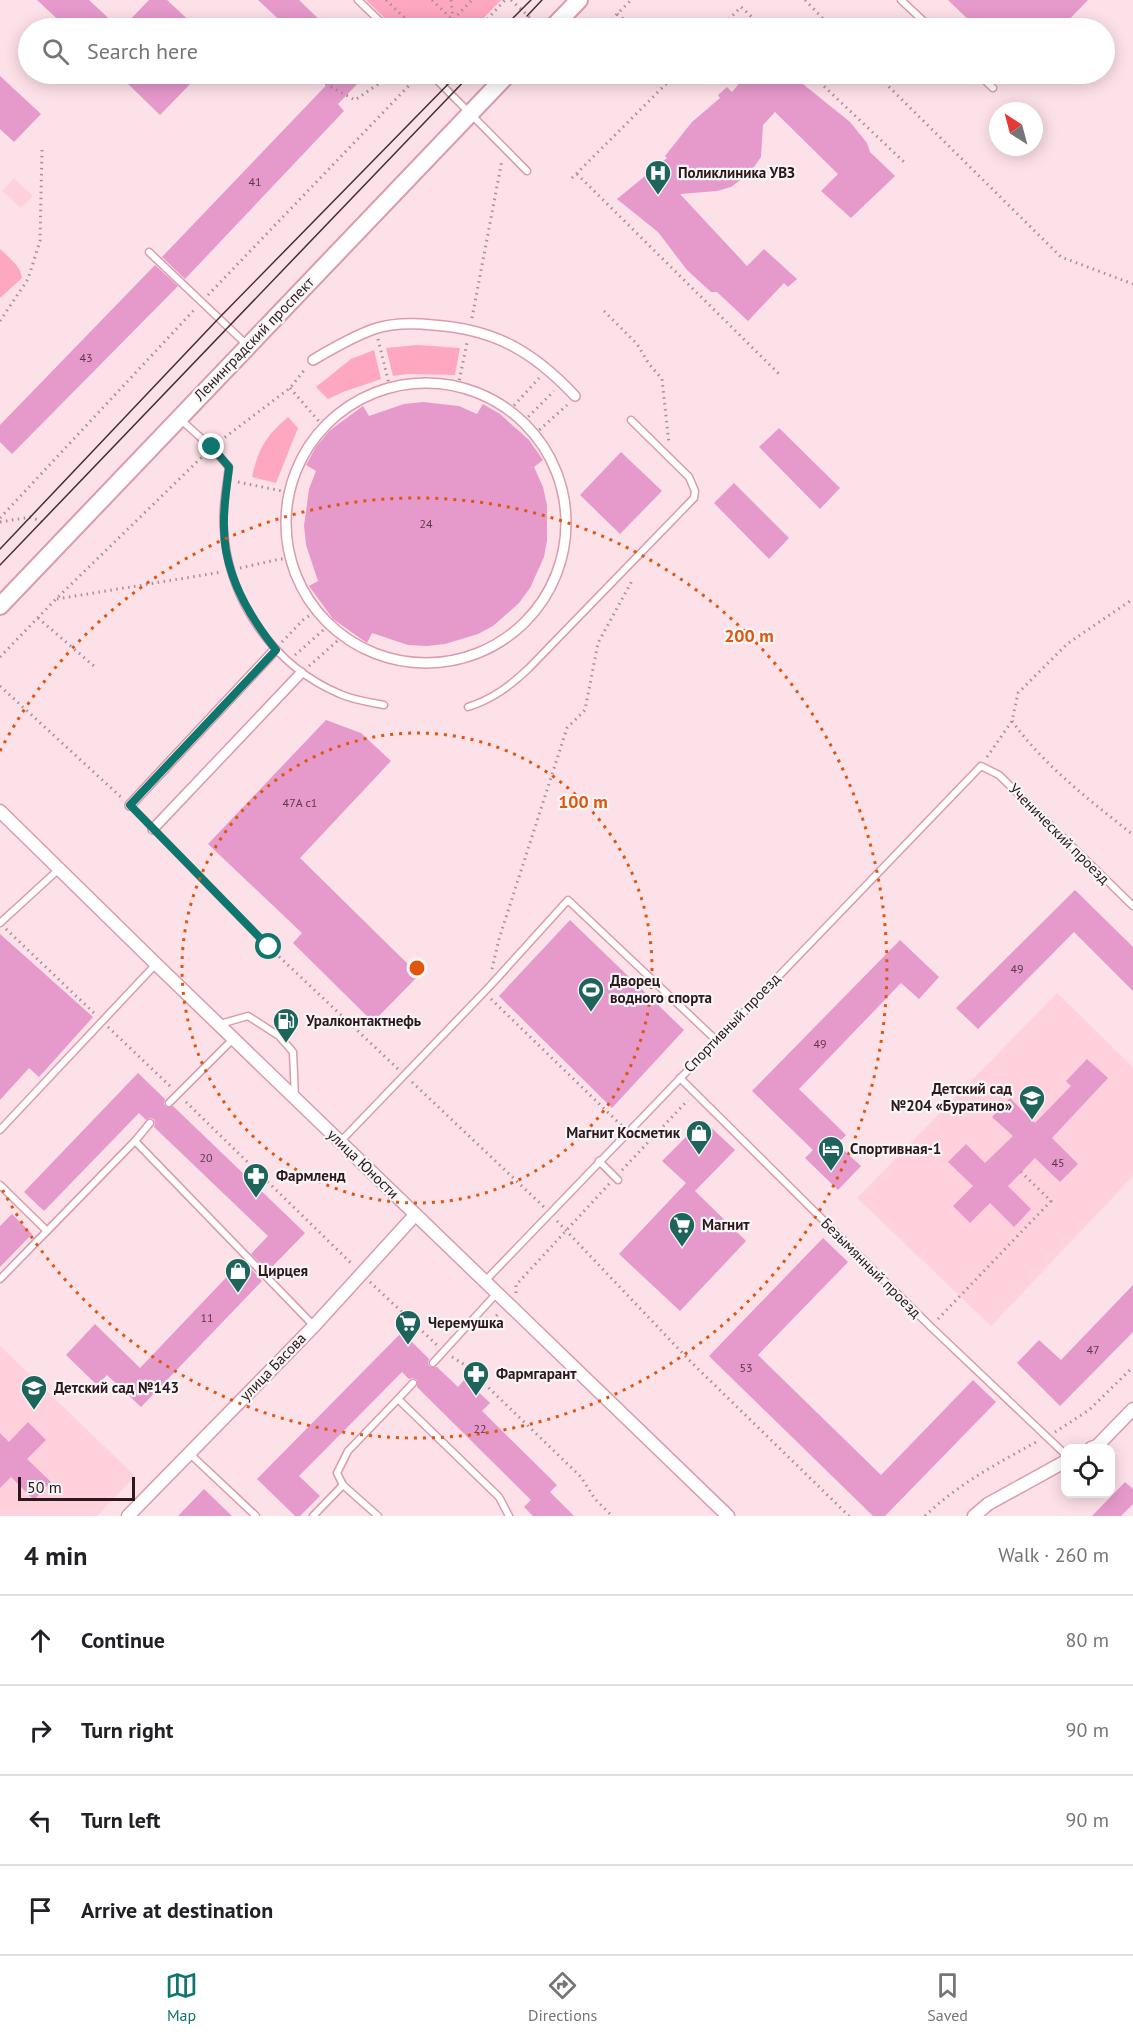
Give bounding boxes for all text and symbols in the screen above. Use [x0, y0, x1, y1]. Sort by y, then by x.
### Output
search box [18, 18, 1115, 84]
icon: search [39, 35, 72, 68]
text: Search here [87, 37, 198, 65]
north arrow [989, 102, 1043, 156]
hospital icon: Поликлиника УВЗ [643, 158, 673, 196]
place label: Поликлиника УВЗ [678, 163, 795, 182]
house number: 41 [248, 174, 262, 189]
street label: Ленинградский проспект [189, 273, 318, 405]
house number: 43 [79, 350, 93, 365]
route end [198, 433, 224, 459]
house number: 24 [419, 516, 433, 531]
text: 200 m [724, 624, 774, 647]
street label: Ученический проезд [1005, 779, 1114, 888]
text: 100 m [558, 790, 608, 813]
house number: 47А с1 [283, 795, 317, 810]
route start [255, 933, 281, 959]
centre of rings [407, 958, 427, 978]
house number: 49 [1010, 961, 1024, 976]
street label: Спортивный проезд [679, 969, 784, 1076]
place label: Дворец водного спорта [610, 971, 712, 1007]
sports icon: Дворец водного спорта [576, 975, 606, 1013]
fuel station icon: Уралконтактнефь [271, 1006, 301, 1044]
place label: Уралконтактнефь [305, 1011, 422, 1030]
house number: 49 [813, 1036, 827, 1051]
place label: Детский сад №204 «Буратино» [891, 1079, 1012, 1115]
school or university icon: Детский сад №204 «Буратино» [1017, 1083, 1047, 1121]
shop icon: Магнит Косметик [684, 1118, 714, 1156]
place label: Магнит Косметик [566, 1123, 681, 1142]
street label: улица Юности [324, 1125, 403, 1203]
hotel icon: Спортивная-1 [816, 1134, 846, 1172]
place label: Спортивная-1 [850, 1139, 941, 1158]
house number: 20 [199, 1150, 213, 1165]
house number: 45 [1051, 1155, 1065, 1170]
pharmacy icon: Фармленд [241, 1161, 271, 1199]
place label: Фармленд [276, 1166, 346, 1185]
supermarket icon: Магнит [667, 1210, 697, 1248]
street label: Безымянный проезд [817, 1214, 925, 1322]
place label: Магнит [702, 1215, 750, 1234]
shop icon: Цирцея [223, 1256, 253, 1294]
place label: Цирцея [258, 1261, 308, 1280]
supermarket icon: Черемушка [393, 1308, 423, 1346]
house number: 11 [200, 1310, 214, 1325]
place label: Черемушка [428, 1313, 504, 1332]
street label: улица Басова [235, 1329, 310, 1405]
house number: 47 [1086, 1342, 1100, 1357]
pharmacy icon: Фармгарант [461, 1359, 491, 1397]
house number: 53 [739, 1360, 753, 1375]
place label: Фармгарант [496, 1364, 577, 1383]
school or university icon: Детский сад №143 [19, 1373, 49, 1411]
place label: Детский сад №143 [54, 1378, 179, 1397]
house number: 22 [473, 1421, 487, 1436]
map controls [1061, 1444, 1115, 1498]
button: locate [1061, 1444, 1115, 1498]
scale bar [18, 1474, 135, 1502]
text: 50 m [27, 1477, 62, 1497]
text: 4 min [24, 1539, 87, 1572]
text: Walk · 260 m [998, 1542, 1109, 1568]
icon: ahead [24, 1624, 57, 1657]
text: Continue [81, 1626, 165, 1654]
text: 80 m [1066, 1627, 1109, 1653]
icon: right [24, 1714, 57, 1747]
text: Turn right [81, 1716, 173, 1744]
text: 90 m [1066, 1717, 1109, 1743]
icon: left [24, 1804, 57, 1837]
text: Turn left [81, 1806, 161, 1834]
text: 90 m [1066, 1807, 1109, 1833]
icon: arrive [24, 1894, 57, 1927]
text: Arrive at destination [81, 1896, 273, 1924]
tab: Map [165, 1969, 198, 2025]
tab: Directions [528, 1969, 597, 2025]
tab: Saved [927, 1969, 968, 2025]

